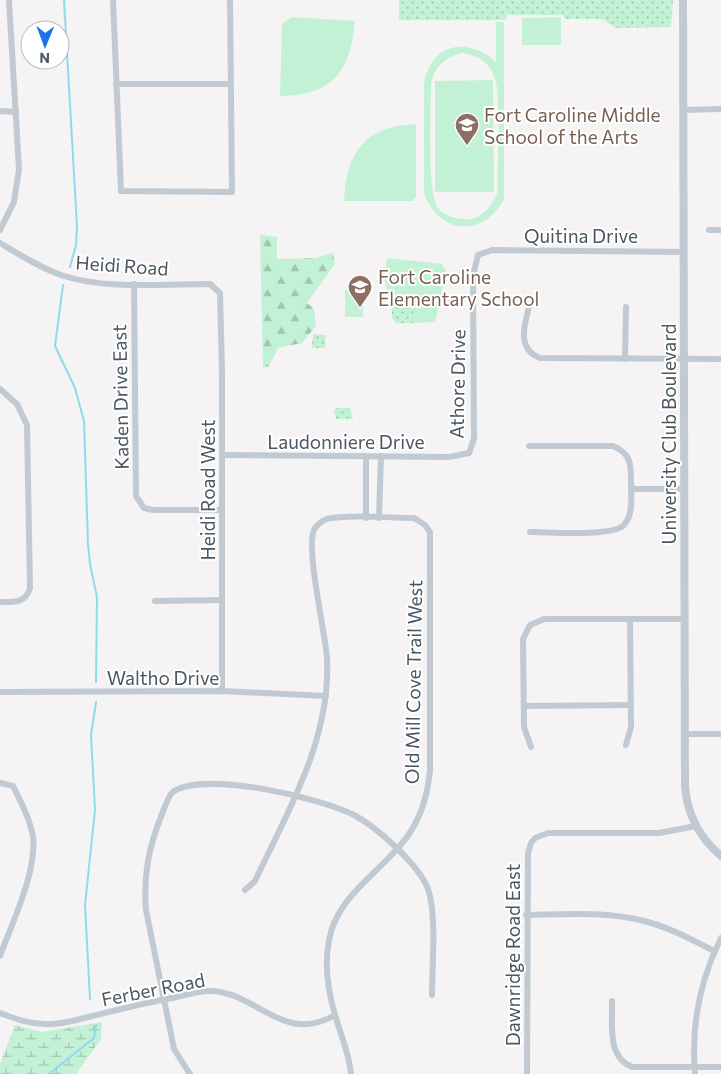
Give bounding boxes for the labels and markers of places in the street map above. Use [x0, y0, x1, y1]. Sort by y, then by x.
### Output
place label: Fort Caroline Middle School of the Arts [484, 103, 661, 148]
school or university icon: Fort Caroline Middle School of the Arts [454, 112, 480, 146]
place label: Fort Caroline Elementary School [378, 265, 539, 310]
school or university icon: Fort Caroline Elementary School [347, 274, 373, 308]

